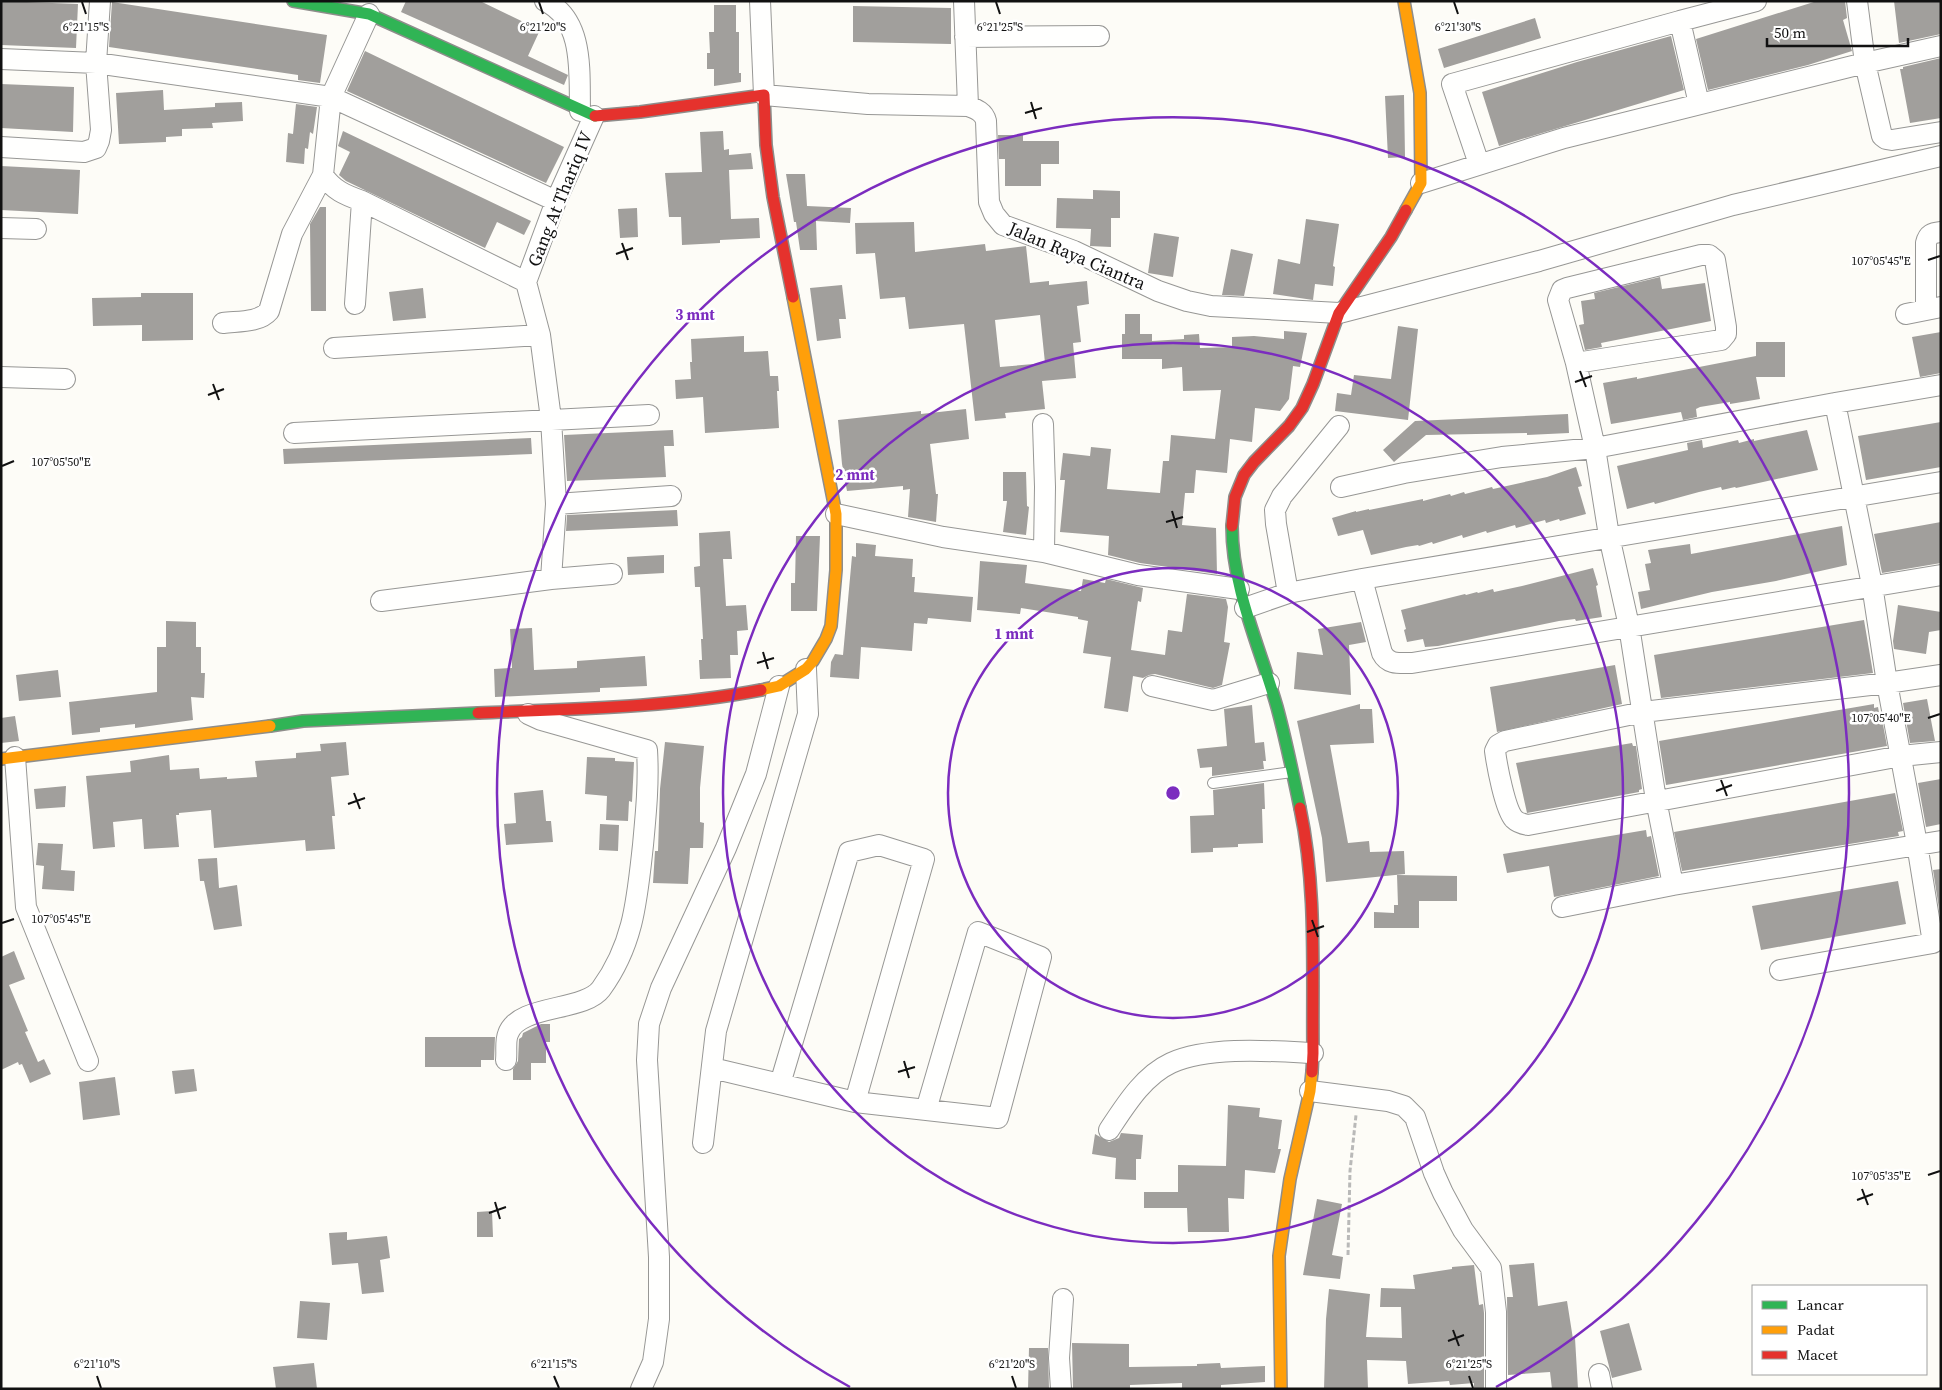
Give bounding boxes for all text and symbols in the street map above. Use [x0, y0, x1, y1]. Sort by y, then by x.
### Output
scale bar [1767, 15, 1908, 47]
text: 6°21'15"S [63, 19, 109, 35]
text: 6°21'20"S [520, 19, 566, 35]
text: 6°21'25"S [977, 19, 1023, 35]
text: 6°21'30"S [1435, 19, 1481, 35]
text: 50 m [1774, 22, 1806, 43]
street label: Gang At Thariq IV [521, 127, 598, 270]
street label: Jalan Raya Ciantra [1004, 215, 1150, 296]
text: 107°05'45"E [1851, 253, 1911, 269]
text: 3 mnt [675, 304, 715, 325]
text: 107°05'50"E [31, 454, 91, 470]
text: 2 mnt [835, 464, 875, 485]
text: 1 mnt [994, 623, 1034, 644]
text: 107°05'40"E [1851, 710, 1911, 726]
centre of rings [1164, 784, 1182, 802]
text: 107°05'45"E [31, 911, 91, 927]
text: 107°05'35"E [1851, 1168, 1911, 1184]
legend [1752, 1285, 1927, 1375]
text: Lancar [1797, 1294, 1844, 1315]
text: Padat [1797, 1319, 1834, 1340]
text: Macet [1797, 1344, 1838, 1365]
text: 6°21'10"S [74, 1356, 120, 1372]
text: 6°21'15"S [531, 1356, 577, 1372]
text: 6°21'20"S [989, 1356, 1035, 1372]
text: 6°21'25"S [1446, 1356, 1492, 1372]

